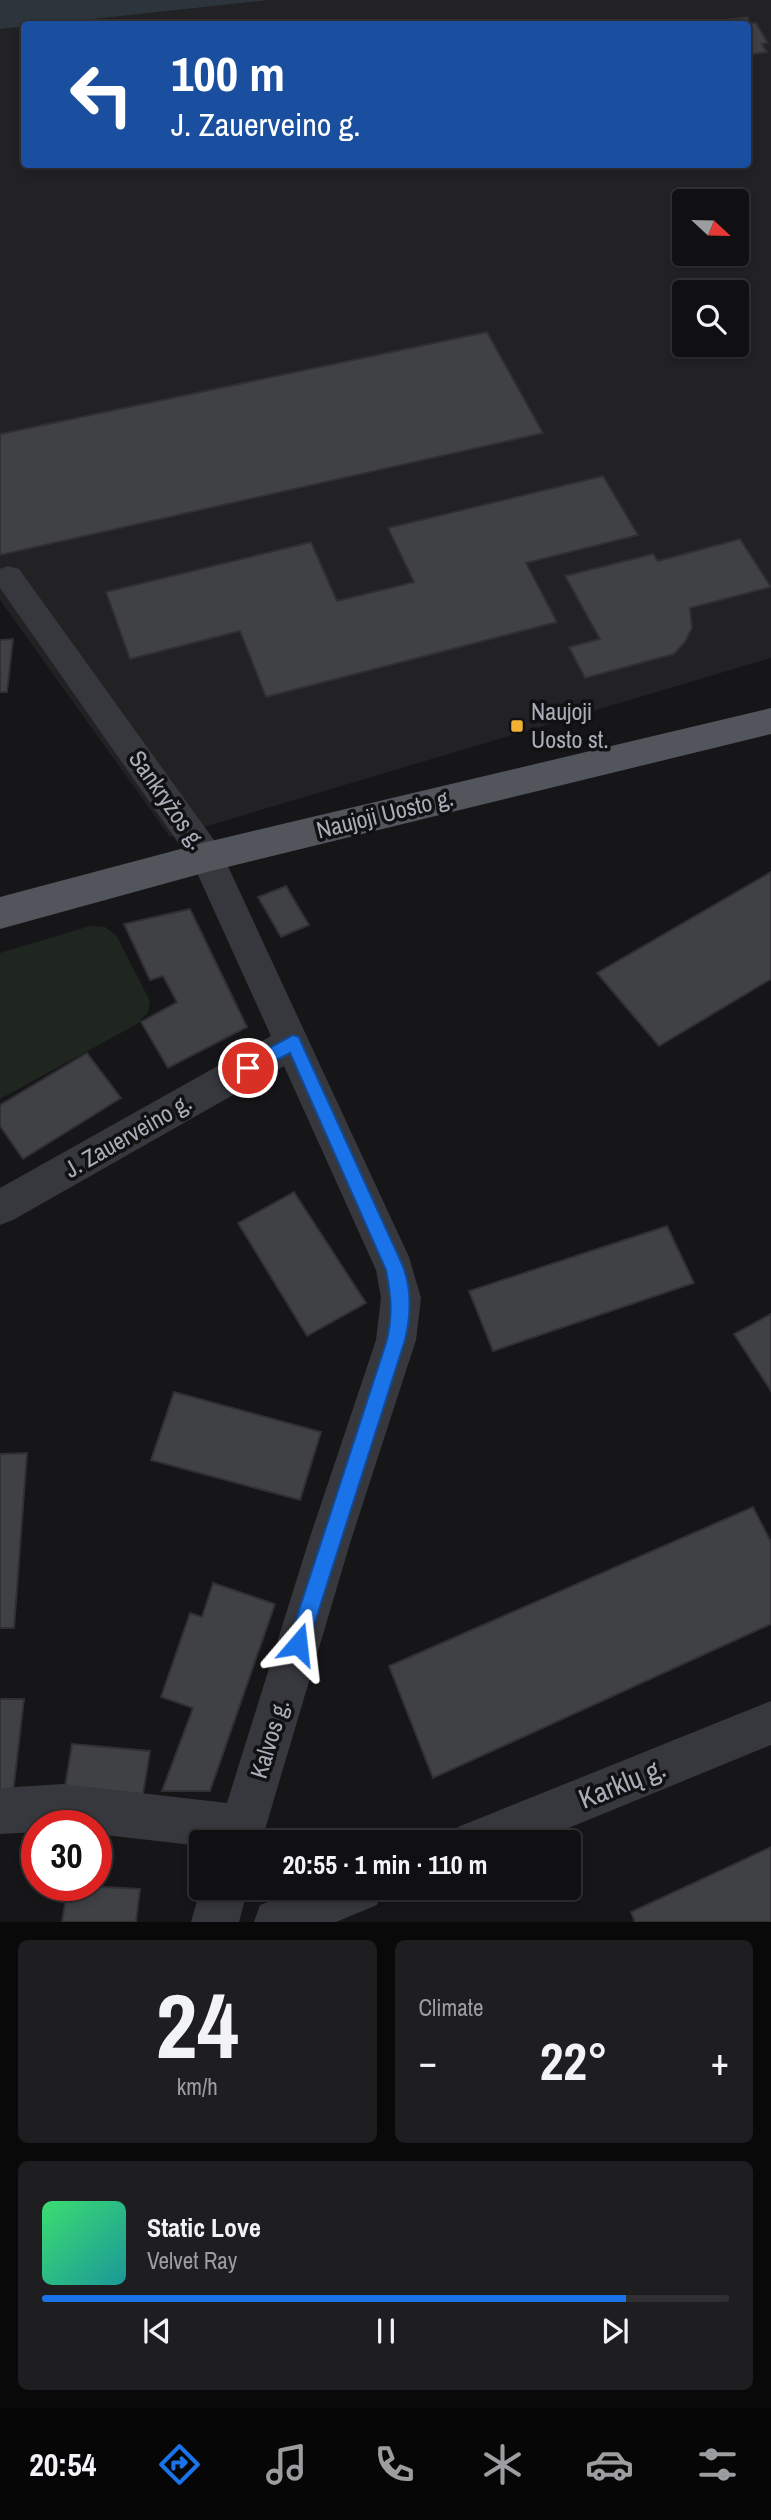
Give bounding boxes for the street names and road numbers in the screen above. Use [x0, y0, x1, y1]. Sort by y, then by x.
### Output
street label: Sankryžos g. [122, 744, 214, 855]
street label: Naujoji Uosto g. [313, 781, 457, 845]
street label: J. Zauerveino g. [58, 1086, 197, 1185]
street label: Kalvos g. [242, 1695, 296, 1782]
street label: Karklų g. [573, 1748, 671, 1818]

